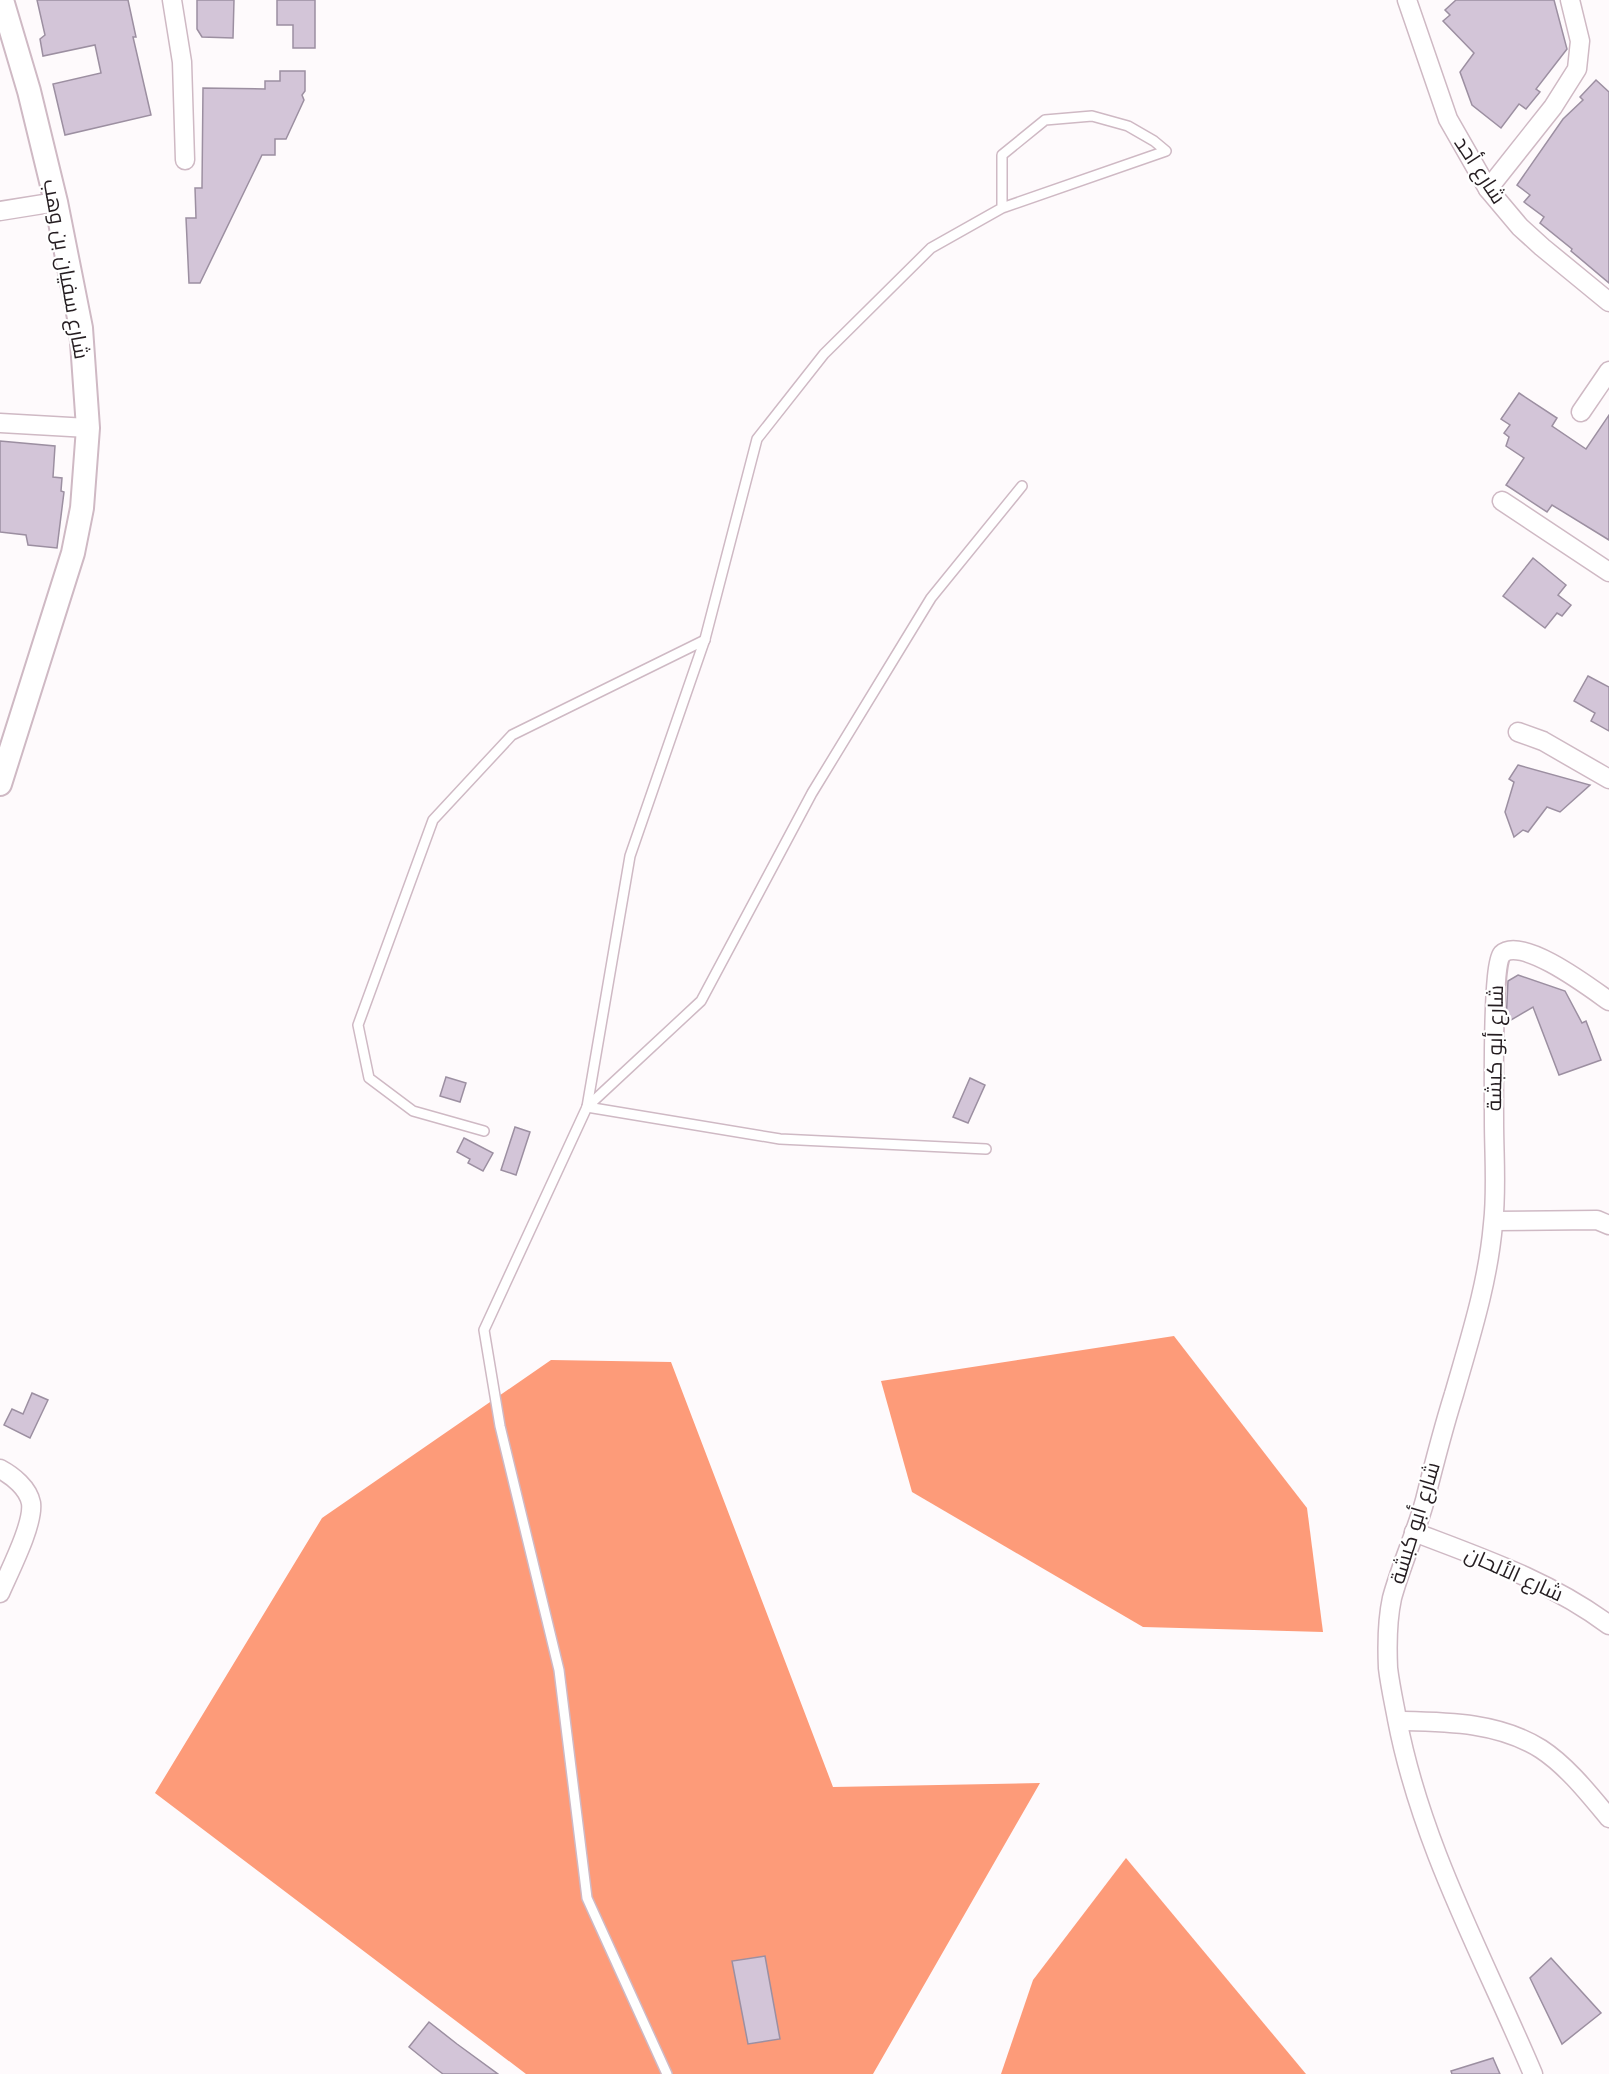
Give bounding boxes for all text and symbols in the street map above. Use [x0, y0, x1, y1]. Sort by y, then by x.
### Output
street label: شارع أحد [1447, 130, 1513, 210]
street label: شارع سفيان بن وهب [35, 177, 97, 361]
street label: شارع أبو كبشة [1479, 985, 1511, 1111]
street label: شارع أبو كبشة [1382, 1458, 1448, 1588]
street label: شارع الألحان [1460, 1539, 1568, 1609]

